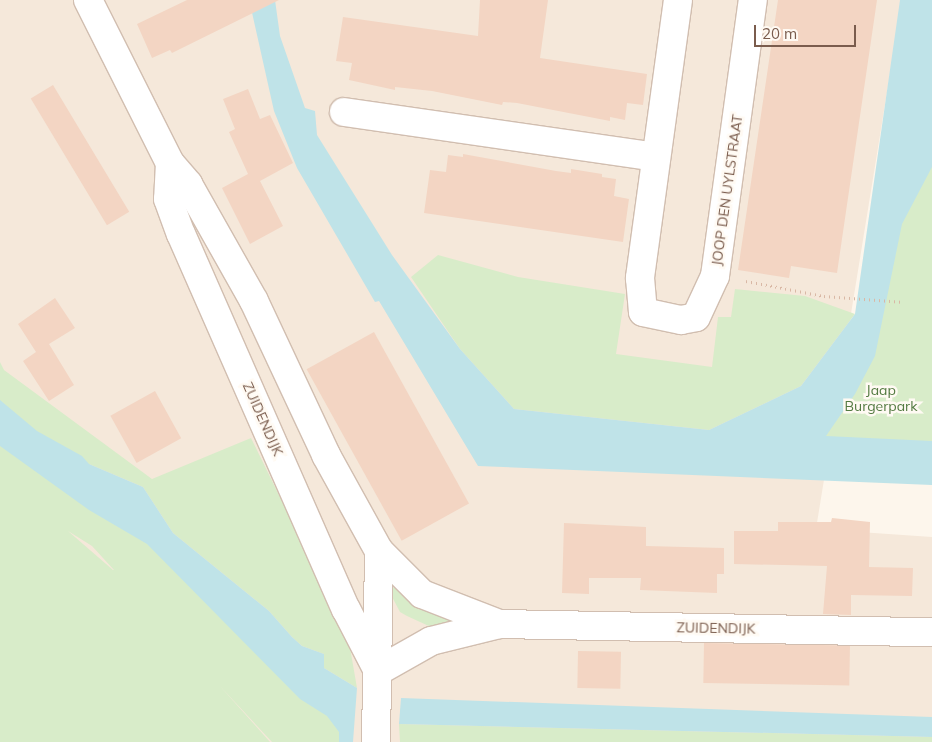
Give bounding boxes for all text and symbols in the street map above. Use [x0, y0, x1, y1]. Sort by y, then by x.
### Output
scale bar [757, 15, 860, 47]
text: 20 m [762, 24, 797, 43]
street label: JOOP DEN UYLSTRAAT [708, 113, 746, 267]
street label: ZUIDENDIJK [239, 380, 287, 458]
park label: Jaap Burgerpark [845, 382, 917, 414]
street label: ZUIDENDIJK [676, 619, 756, 637]

